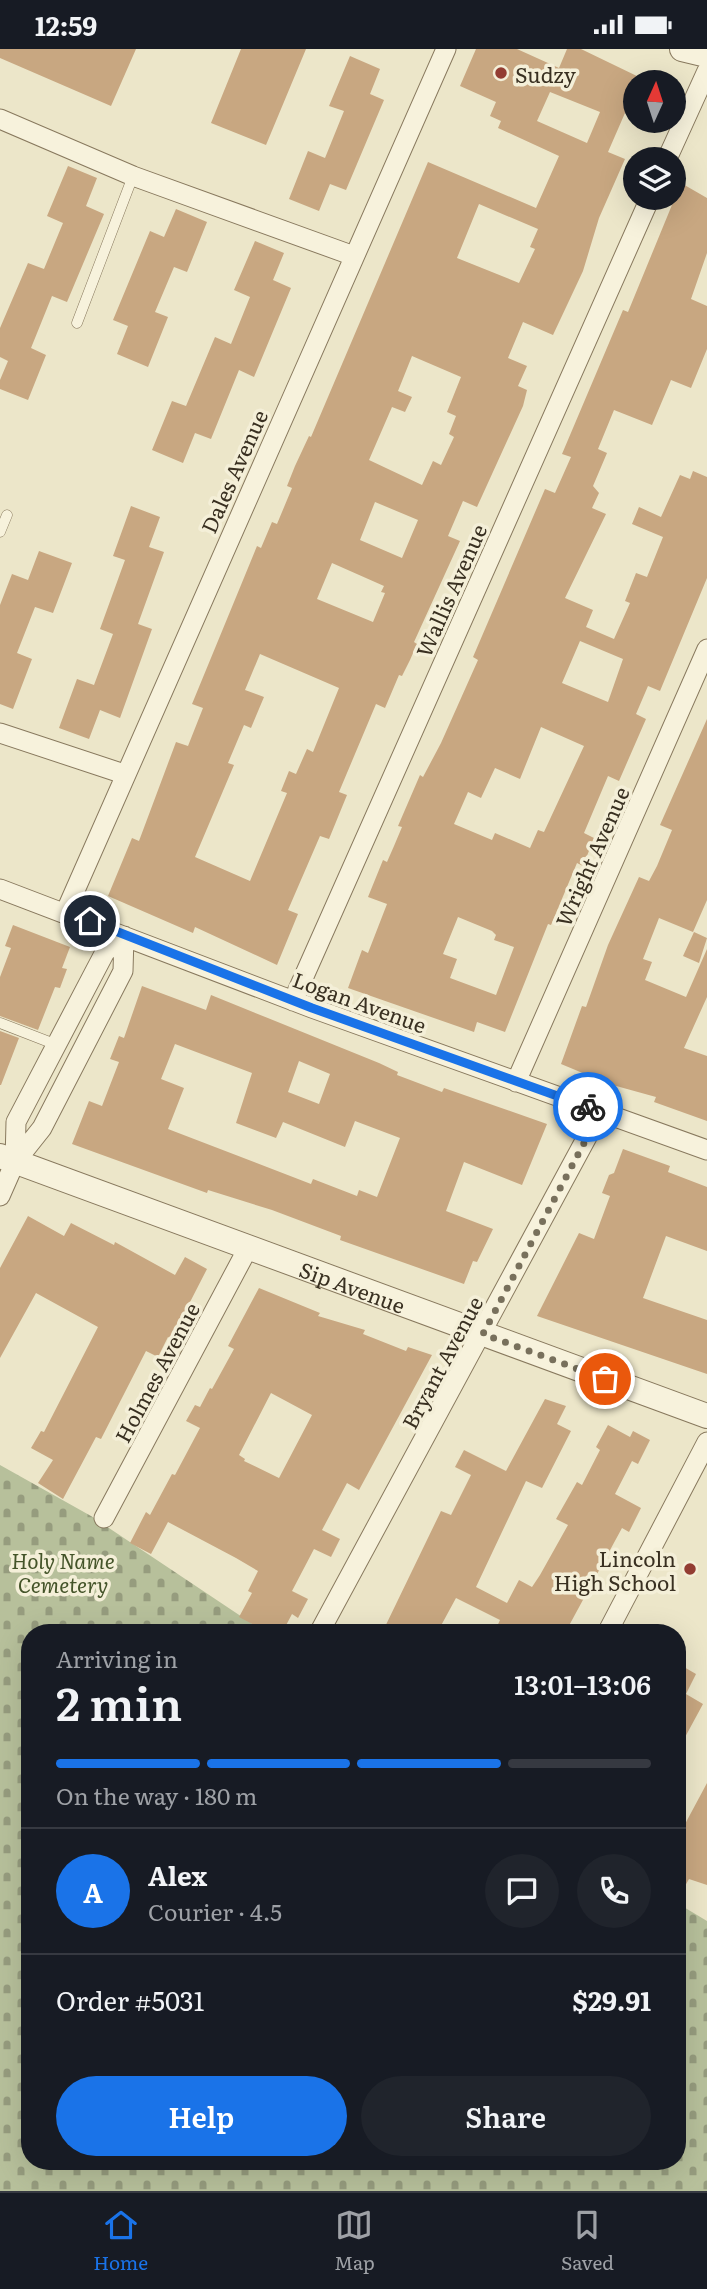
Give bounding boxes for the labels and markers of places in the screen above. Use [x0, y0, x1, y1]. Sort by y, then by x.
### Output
place label: Sudzy [515, 58, 577, 89]
marker: Sudzy [493, 65, 509, 81]
pin [60, 891, 120, 951]
pin [575, 1349, 635, 1409]
place label: Lincoln High School [554, 1542, 676, 1597]
marker: Lincoln High School [682, 1561, 698, 1577]

